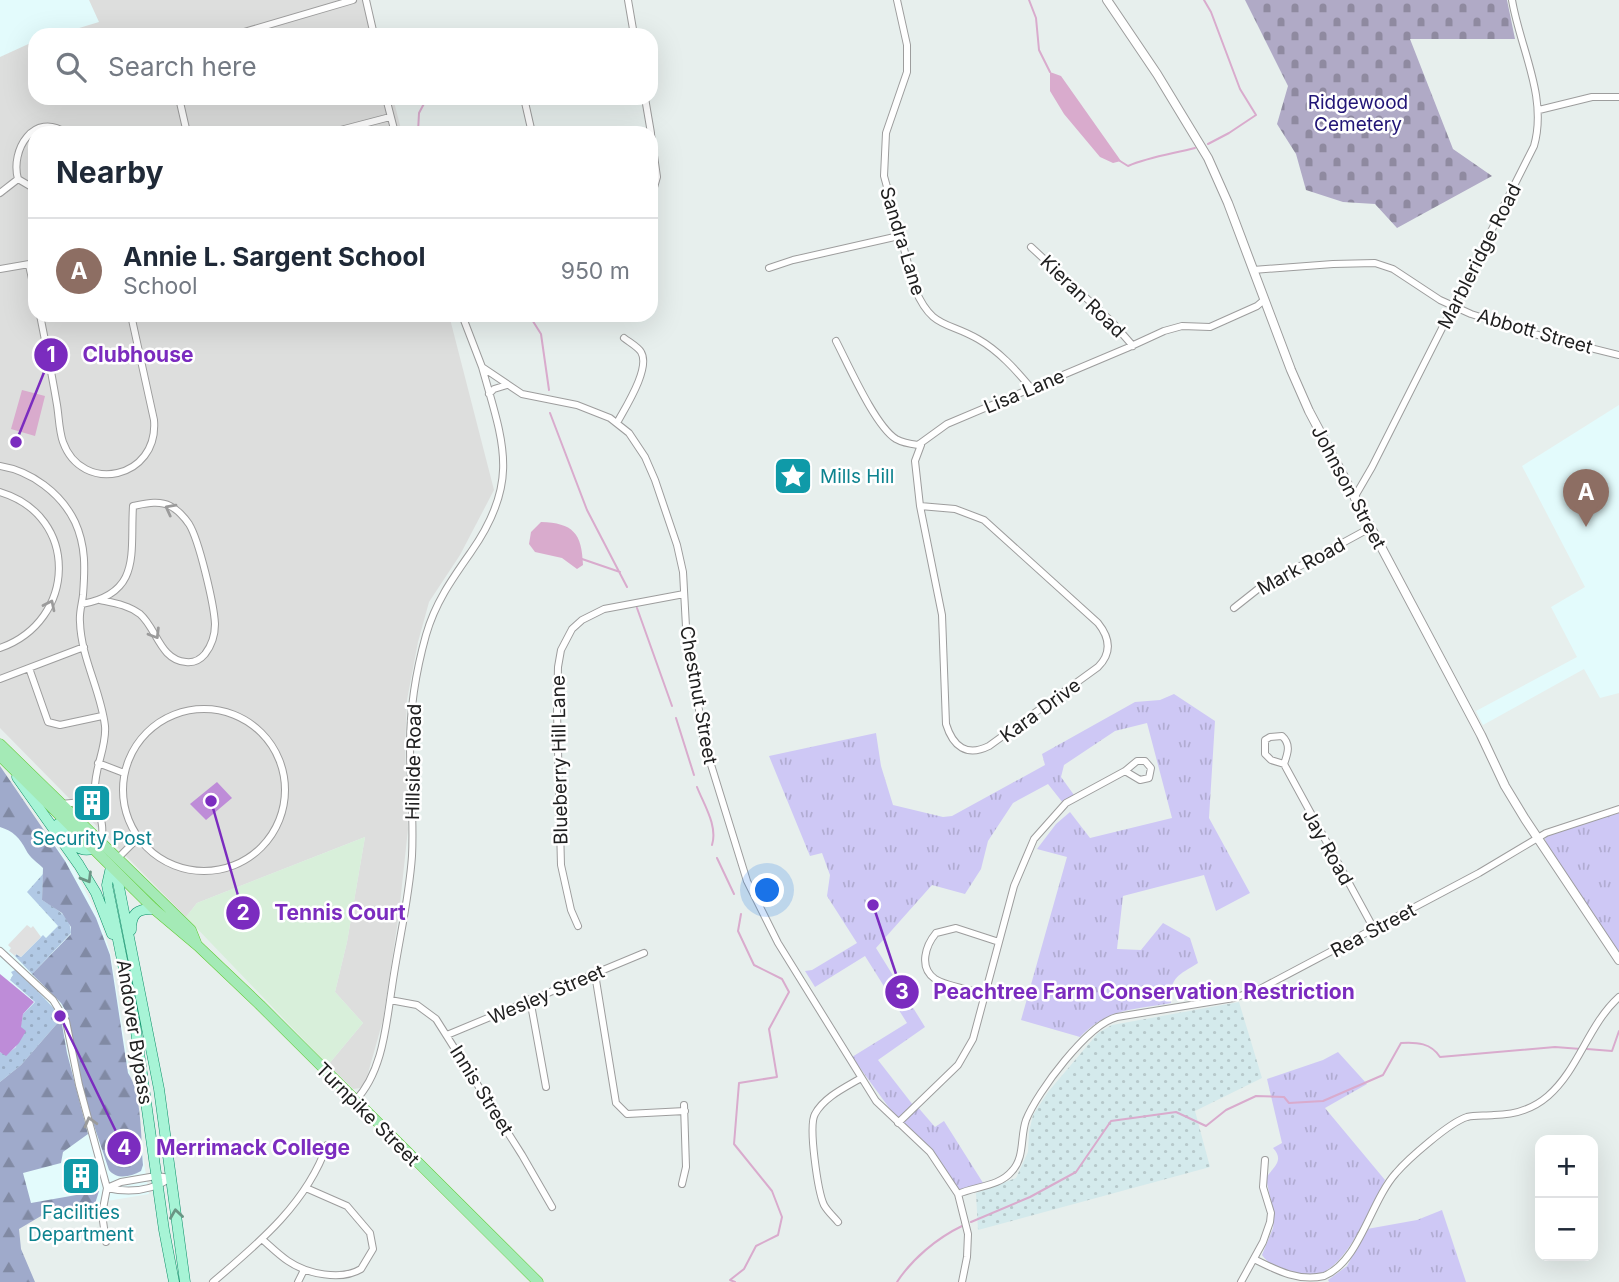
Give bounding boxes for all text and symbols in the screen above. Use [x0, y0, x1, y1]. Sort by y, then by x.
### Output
search box [28, 28, 658, 105]
icon: search [52, 48, 90, 86]
text: Search here [108, 51, 257, 82]
park label: Ridgewood Cemetery [1308, 91, 1408, 136]
text: Nearby [56, 154, 164, 190]
street label: Marbleridge Road [1433, 180, 1526, 333]
street label: Sandra Lane [875, 184, 930, 298]
text: Annie L. Sargent School [123, 241, 426, 272]
street label: Kieran Road [1035, 250, 1130, 342]
text: A [70, 257, 88, 285]
text: 950 m [561, 257, 630, 285]
text: School [123, 272, 198, 300]
street label: Abbott Street [1475, 304, 1595, 359]
callout: Clubhouse [34, 334, 208, 376]
text: 1 [46, 342, 56, 367]
text: Clubhouse [83, 342, 193, 367]
street label: Lisa Lane [981, 364, 1068, 419]
street label: Johnson Street [1306, 422, 1391, 553]
place icon: Mills Hill [772, 455, 814, 497]
place label: Mills Hill [820, 465, 894, 488]
pin: A [1563, 469, 1609, 527]
one-way arrow [165, 503, 177, 517]
street label: Mark Road [1253, 533, 1349, 600]
one-way arrow [42, 600, 56, 612]
street label: Chestnut Street [675, 624, 722, 766]
one-way arrow [146, 626, 159, 639]
street label: Kara Drive [996, 674, 1085, 747]
street label: Blueberry Hill Lane [547, 675, 572, 845]
street label: Hillside Road [401, 704, 426, 820]
building icon: Security Post [71, 782, 113, 824]
street label: Jay Road [1297, 805, 1358, 889]
place label: Security Post [32, 827, 152, 850]
one-way arrow [79, 871, 92, 884]
your location [750, 873, 784, 907]
callout: Tennis Court [225, 892, 420, 934]
street label: Rea Street [1327, 898, 1420, 962]
text: 2 [236, 900, 250, 925]
text: Tennis Court [274, 900, 406, 925]
street label: Andover Bypass [112, 958, 157, 1106]
street label: Wesley Street [485, 960, 608, 1029]
callout: Peachtree Farm Conservation Restriction [884, 971, 1369, 1013]
text: 3 [895, 979, 909, 1004]
text: Peachtree Farm Conservation Restriction [933, 979, 1355, 1004]
street label: Innis Street [445, 1041, 518, 1139]
street label: Turnpike Street [311, 1058, 424, 1171]
one-way arrow [83, 1116, 98, 1128]
callout: Merrimack College [107, 1127, 364, 1169]
text: 4 [117, 1135, 131, 1160]
text: Merrimack College [156, 1135, 350, 1160]
map controls [1535, 1135, 1598, 1261]
button: + [1535, 1135, 1598, 1198]
building icon: Facilities Department [60, 1155, 102, 1197]
button: − [1535, 1198, 1598, 1261]
place label: Facilities Department [28, 1201, 134, 1246]
one-way arrow [169, 1208, 184, 1220]

